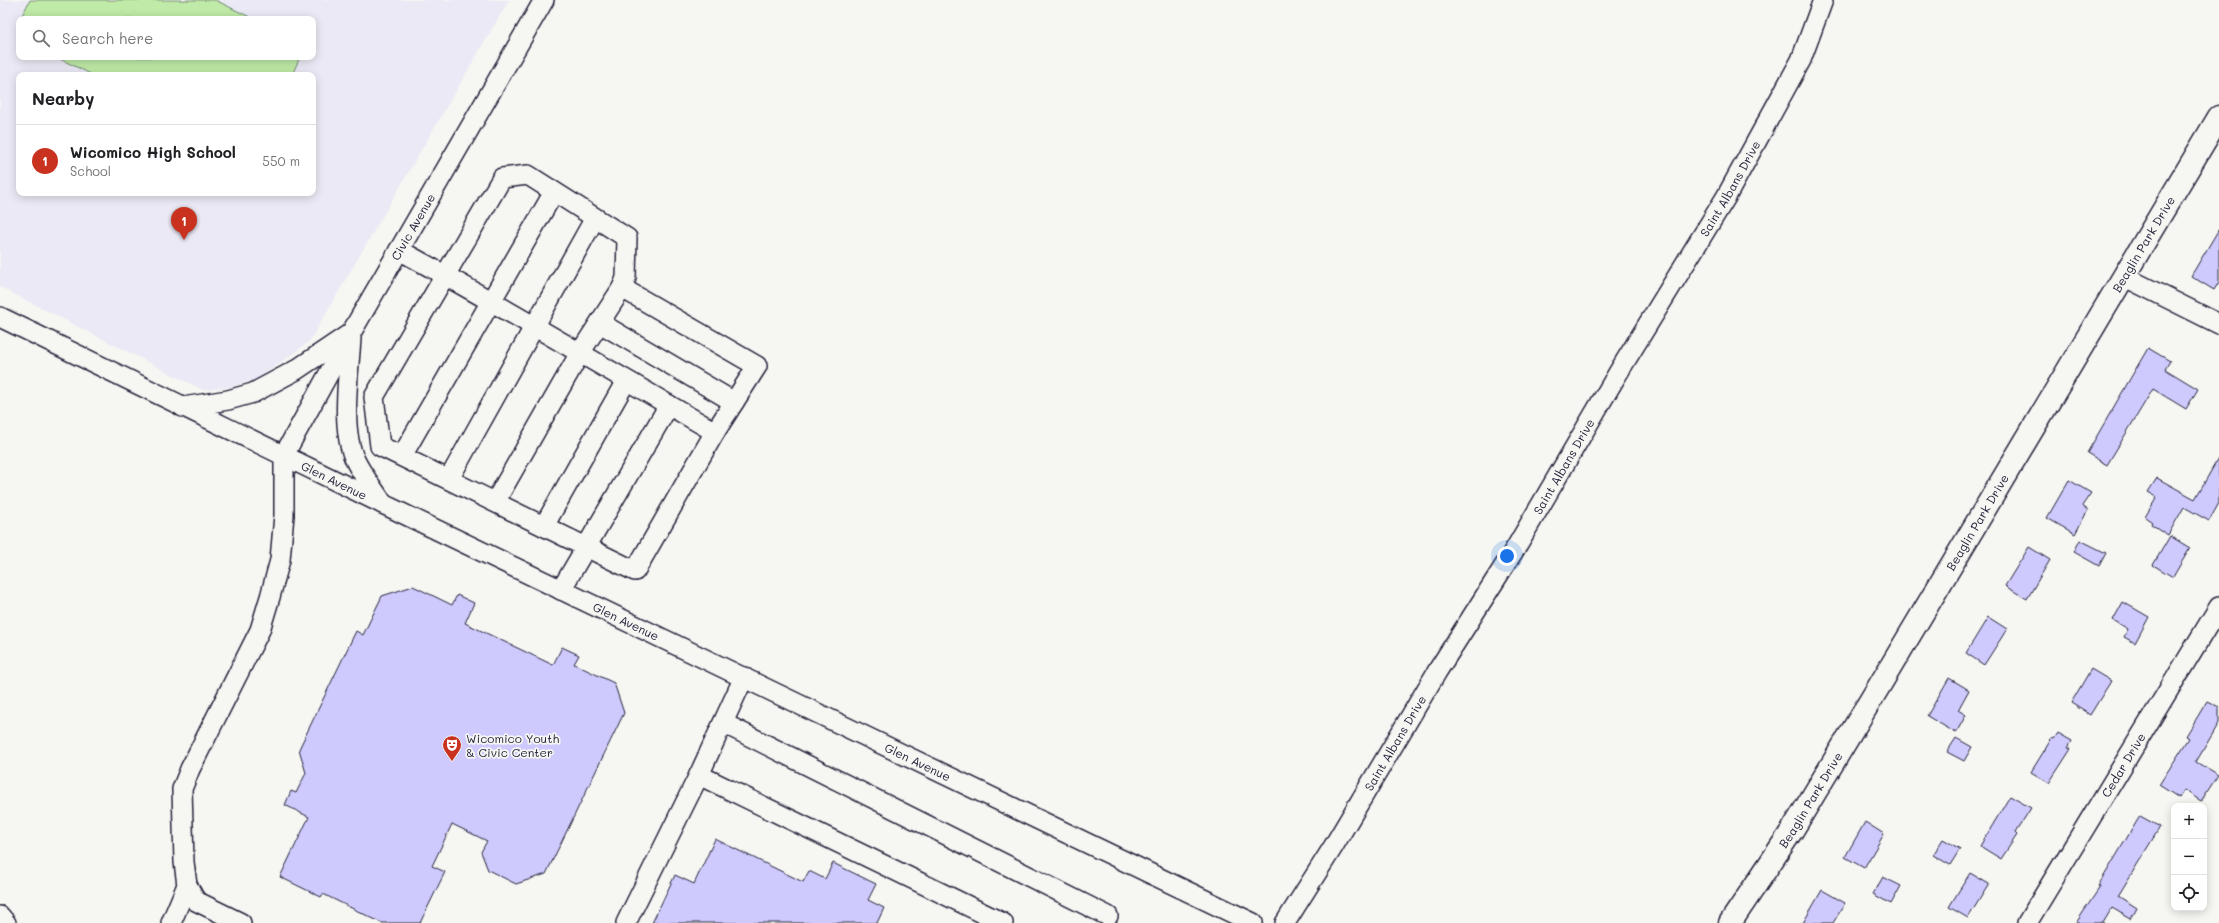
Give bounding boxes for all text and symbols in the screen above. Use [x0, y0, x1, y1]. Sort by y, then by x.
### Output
search box [16, 16, 316, 60]
icon: search [30, 27, 52, 49]
text: Search here [62, 28, 153, 48]
text: Nearby [32, 87, 94, 109]
street label: Saint Albans Drive [1696, 137, 1764, 239]
text: Wicomico High School [70, 142, 236, 162]
text: 1 [42, 152, 48, 169]
text: 550 m [262, 152, 300, 169]
text: School [70, 162, 111, 179]
street label: Civic Avenue [387, 190, 438, 263]
street label: Beaglin Park Drive [2108, 193, 2178, 295]
pin: 1 [171, 207, 197, 240]
street label: Saint Albans Drive [1529, 415, 1598, 517]
street label: Glen Avenue [299, 457, 370, 503]
street label: Beaglin Park Drive [1942, 471, 2012, 573]
your location [1497, 546, 1517, 566]
street label: Glen Avenue [590, 598, 662, 644]
street label: Saint Albans Drive [1360, 692, 1429, 793]
place label: Wicomico Youth & Civic Center [466, 730, 559, 760]
street label: Cedar Drive [2097, 730, 2149, 800]
theatre icon: Wicomico Youth & Civic Center [441, 734, 463, 762]
street label: Glen Avenue [882, 739, 954, 784]
street label: Beaglin Park Drive [1775, 749, 1846, 851]
map controls [2171, 803, 2207, 911]
button: + [2171, 803, 2207, 839]
button: − [2171, 839, 2207, 875]
button: locate [2171, 875, 2207, 911]

